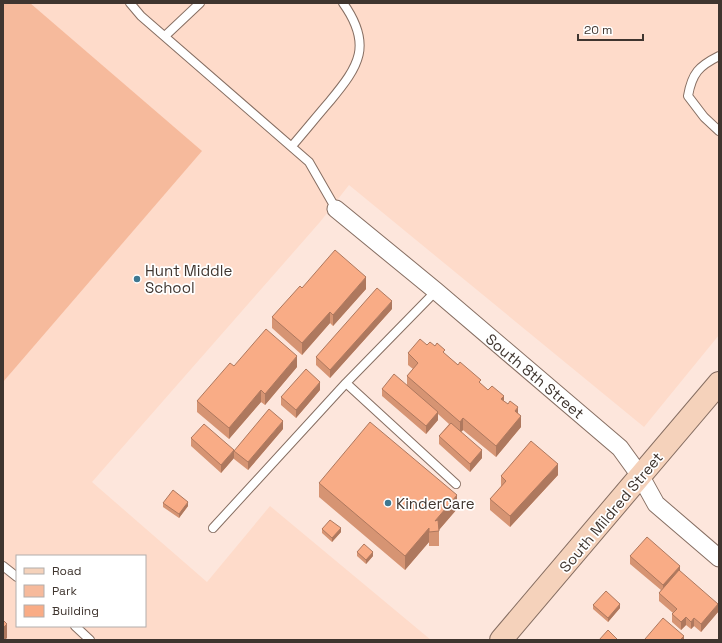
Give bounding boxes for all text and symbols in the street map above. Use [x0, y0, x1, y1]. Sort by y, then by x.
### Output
scale bar [578, 16, 643, 42]
text: 20 m [584, 22, 612, 38]
place label: Hunt Middle School [145, 261, 232, 297]
marker: Hunt Middle School [132, 274, 142, 284]
street label: South 8th Street [482, 329, 588, 423]
street label: South Mildred Street [555, 448, 667, 576]
place label: KinderCare [396, 494, 475, 513]
marker: KinderCare [383, 498, 393, 508]
legend [16, 555, 146, 627]
text: Road [52, 563, 81, 579]
text: Park [52, 583, 77, 599]
text: Building [52, 603, 99, 619]

